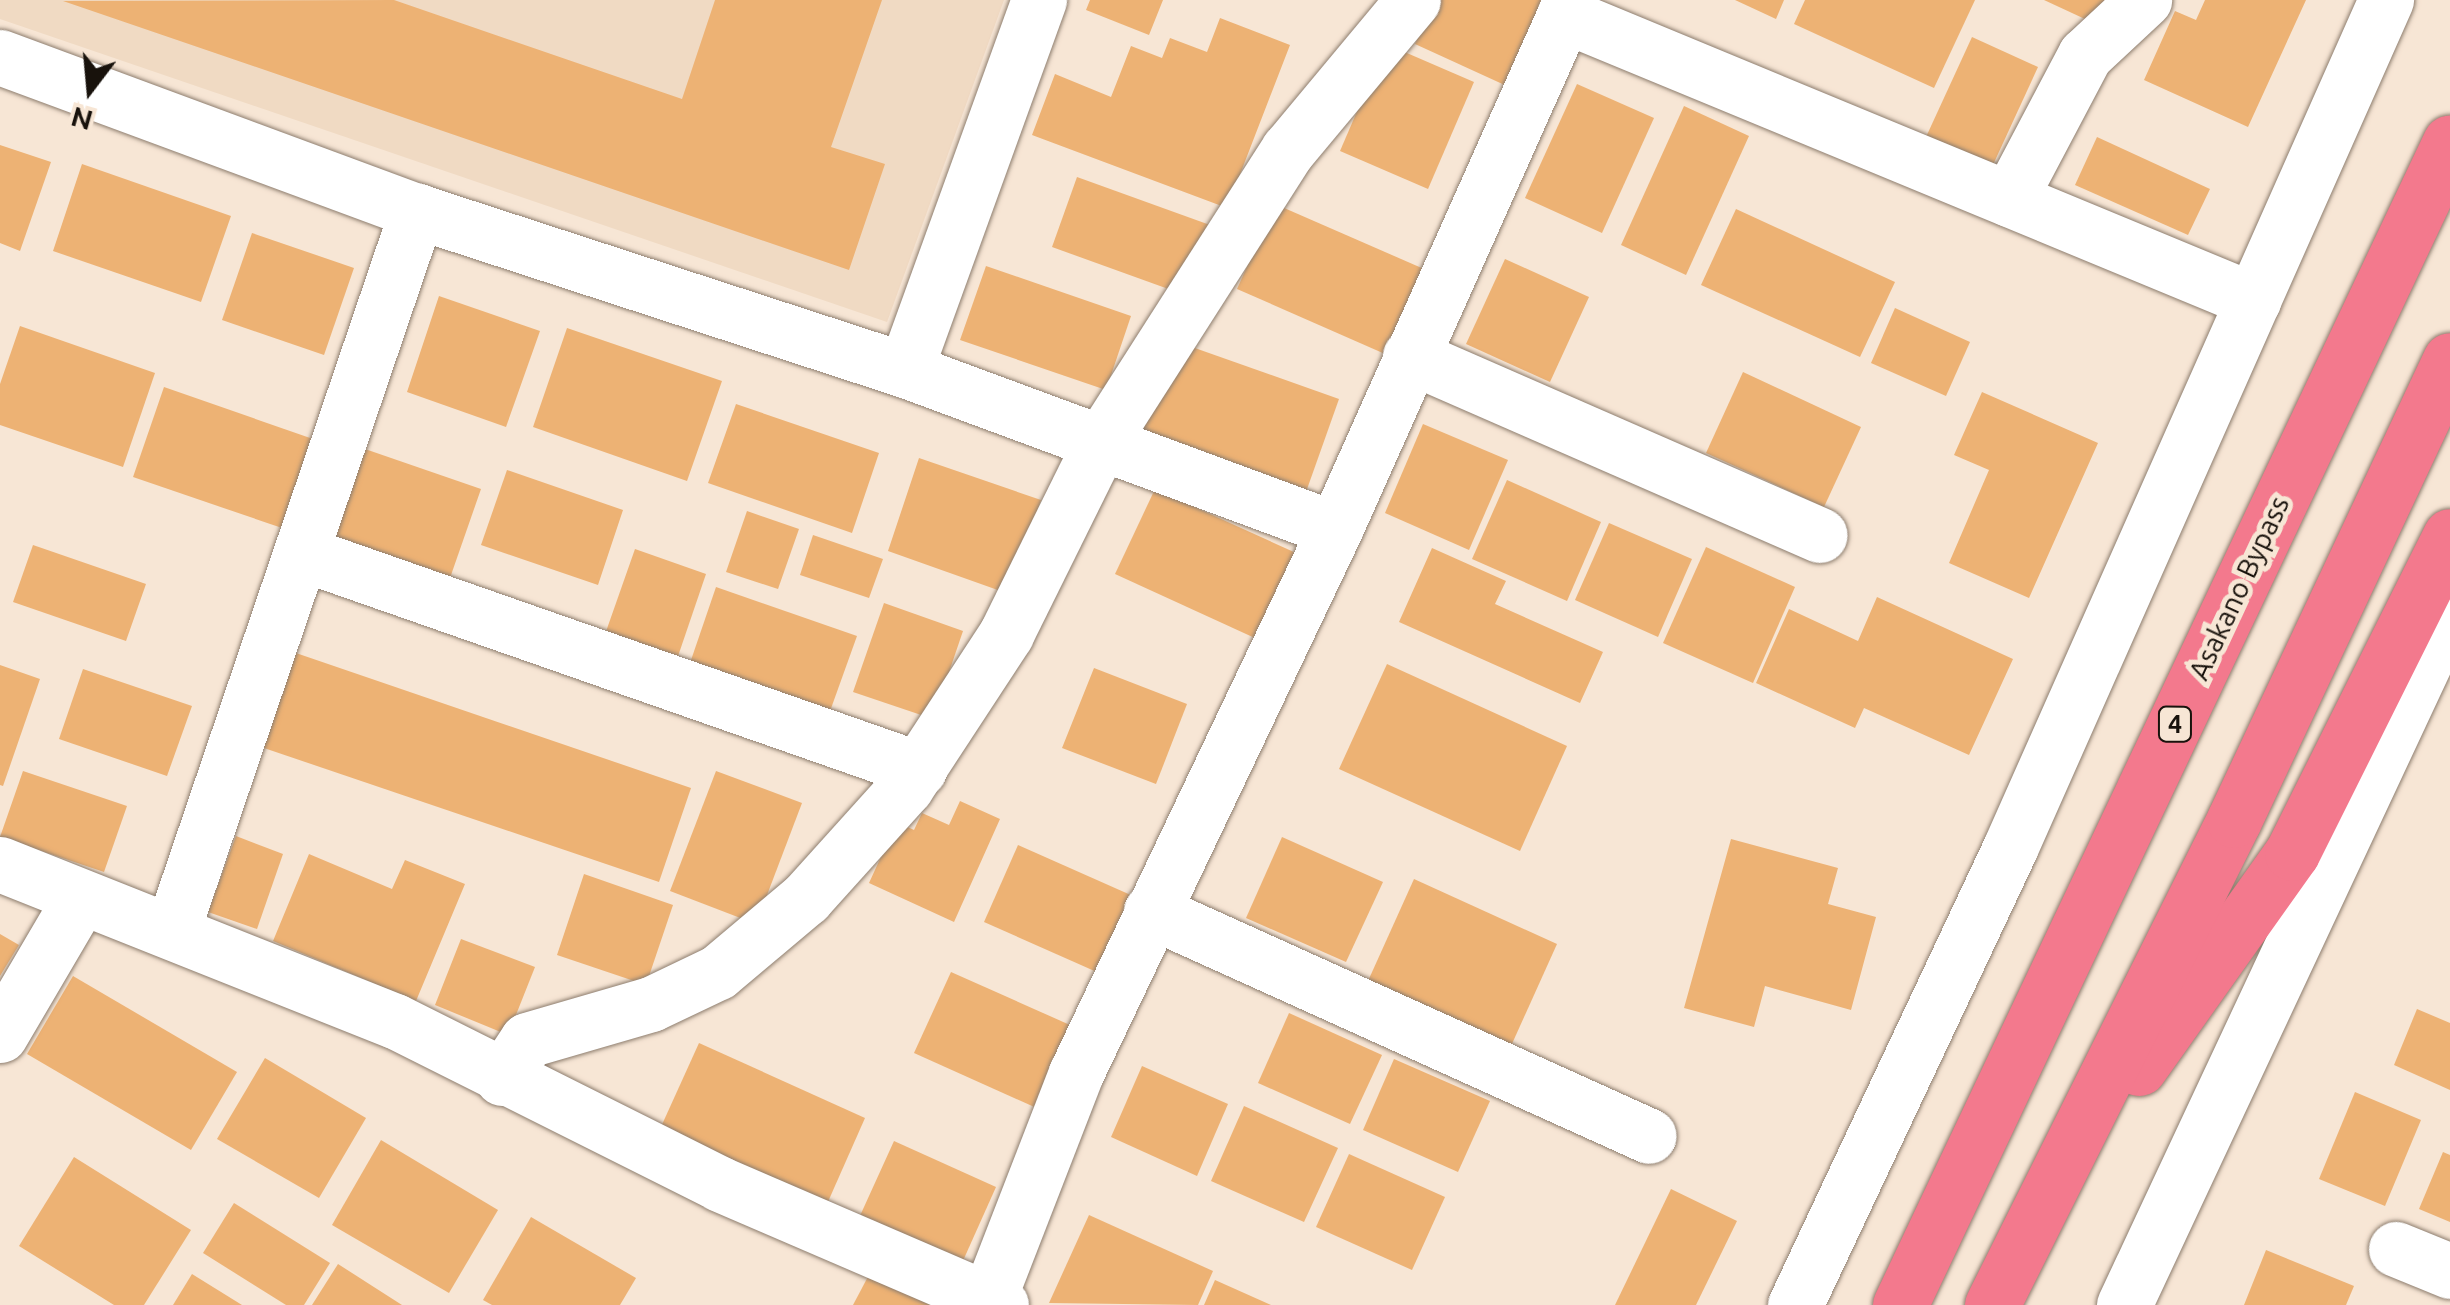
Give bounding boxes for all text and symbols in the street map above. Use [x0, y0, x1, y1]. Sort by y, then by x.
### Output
north arrow [40, 40, 140, 140]
text: N [67, 102, 96, 137]
street label: Asakano Bypass [2182, 491, 2296, 685]
road number: 4 [2158, 704, 2192, 744]

